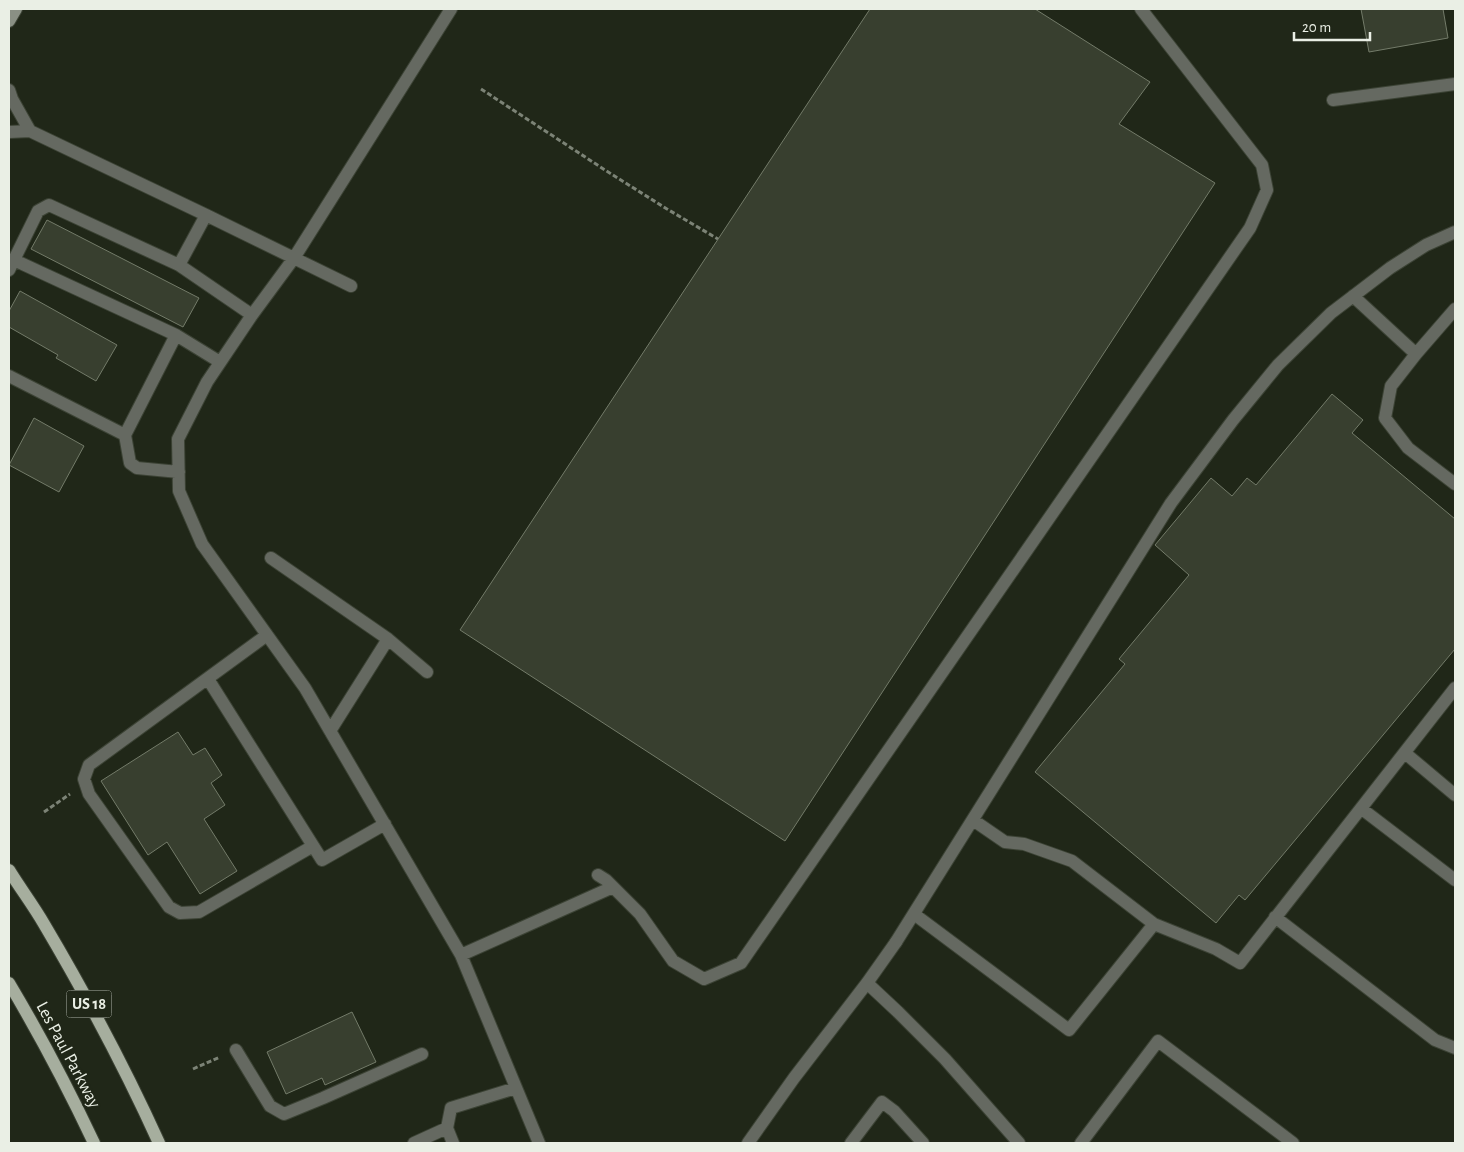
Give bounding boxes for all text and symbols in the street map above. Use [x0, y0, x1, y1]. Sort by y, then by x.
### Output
scale bar [1294, 10, 1370, 42]
text: 20 m [1302, 20, 1331, 35]
road number: US 18 [66, 991, 112, 1018]
street label: Les Paul Parkway [32, 999, 104, 1111]

